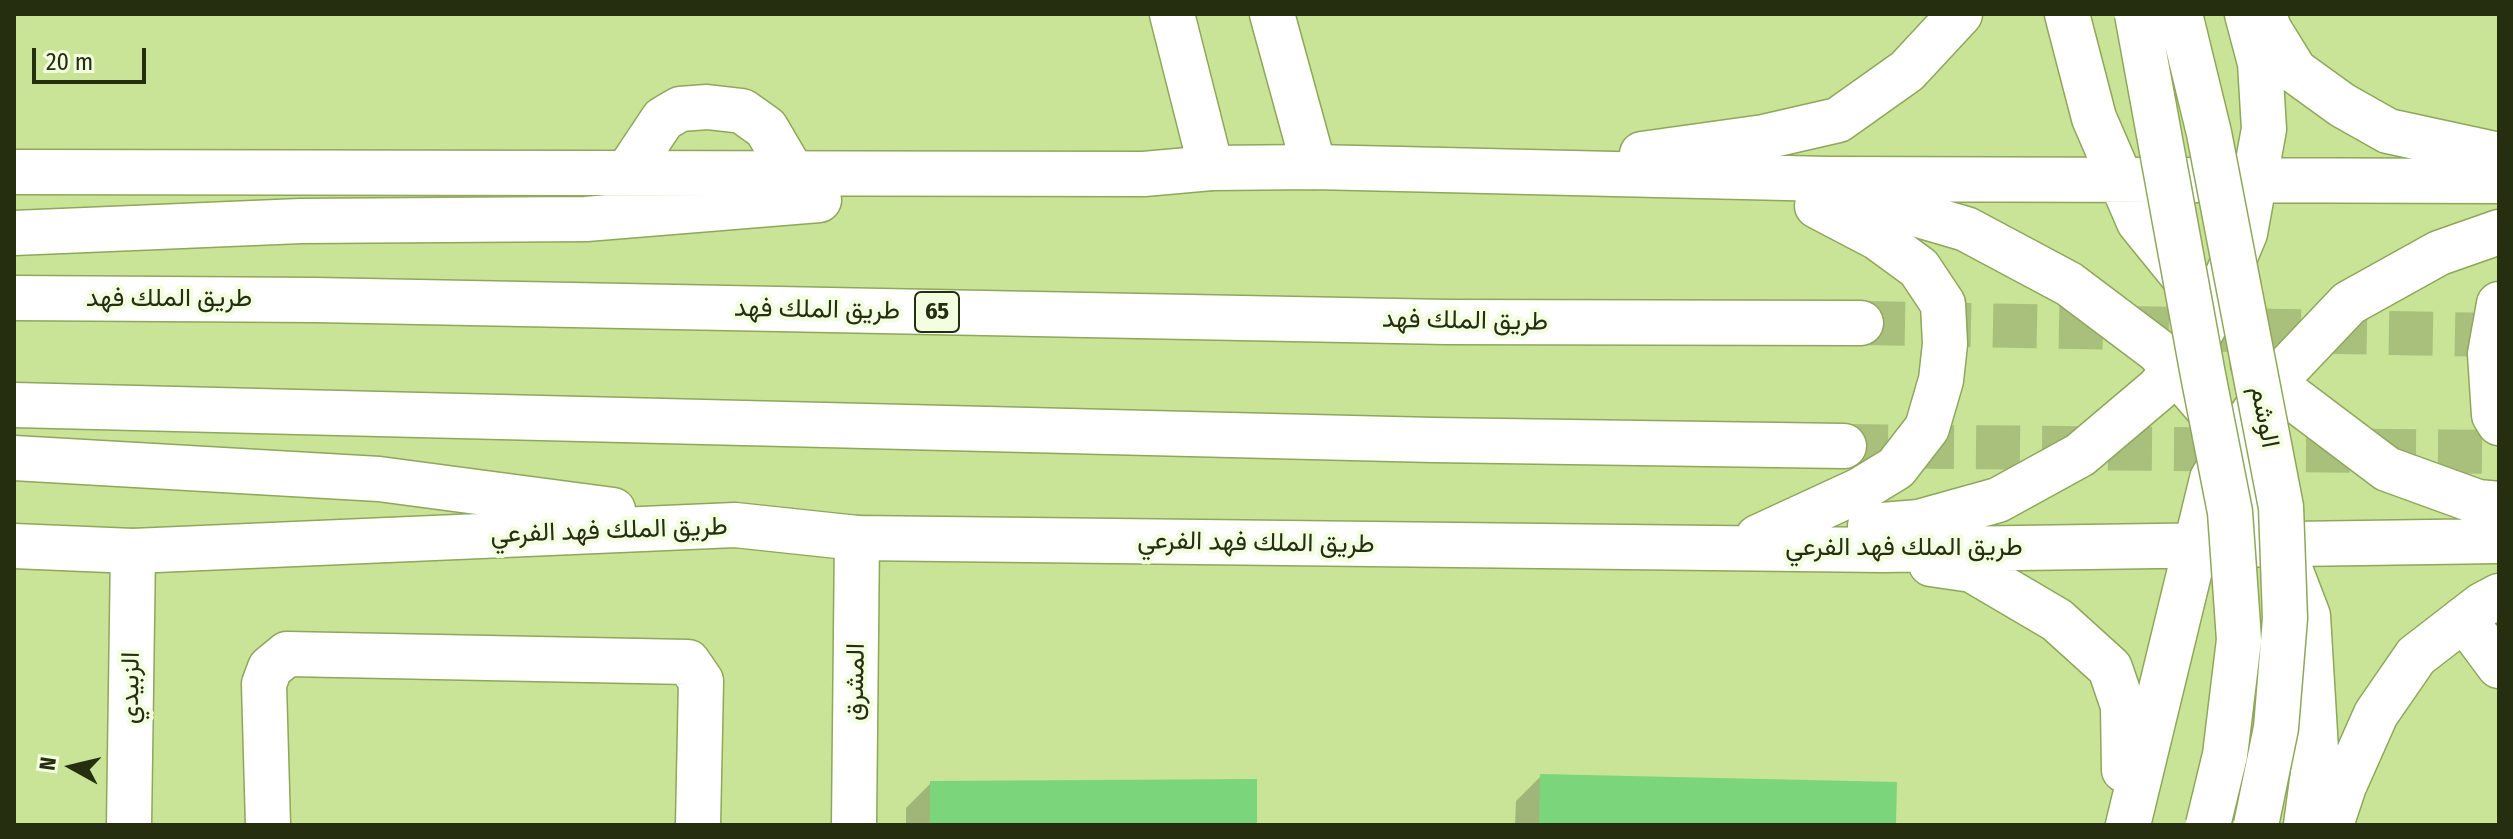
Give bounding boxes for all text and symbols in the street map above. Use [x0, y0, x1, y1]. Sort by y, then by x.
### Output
scale bar [36, 32, 150, 82]
text: 20 m [46, 48, 93, 76]
street label: طريق الملك فهد [86, 283, 252, 315]
road number: 65 [915, 292, 959, 332]
street label: طريق الملك فهد [734, 293, 900, 327]
street label: طريق الملك فهد [1382, 304, 1548, 338]
street label: الوشم [2243, 384, 2285, 450]
street label: طريق الملك فهد الفرعي [490, 511, 728, 551]
street label: طريق الملك فهد الفرعي [1137, 525, 1375, 561]
street label: طريق الملك فهد الفرعي [1785, 532, 2023, 564]
street label: المشرق [840, 643, 872, 721]
street label: الزبيدي [115, 652, 147, 724]
north arrow [32, 727, 112, 807]
text: N [33, 755, 62, 772]

